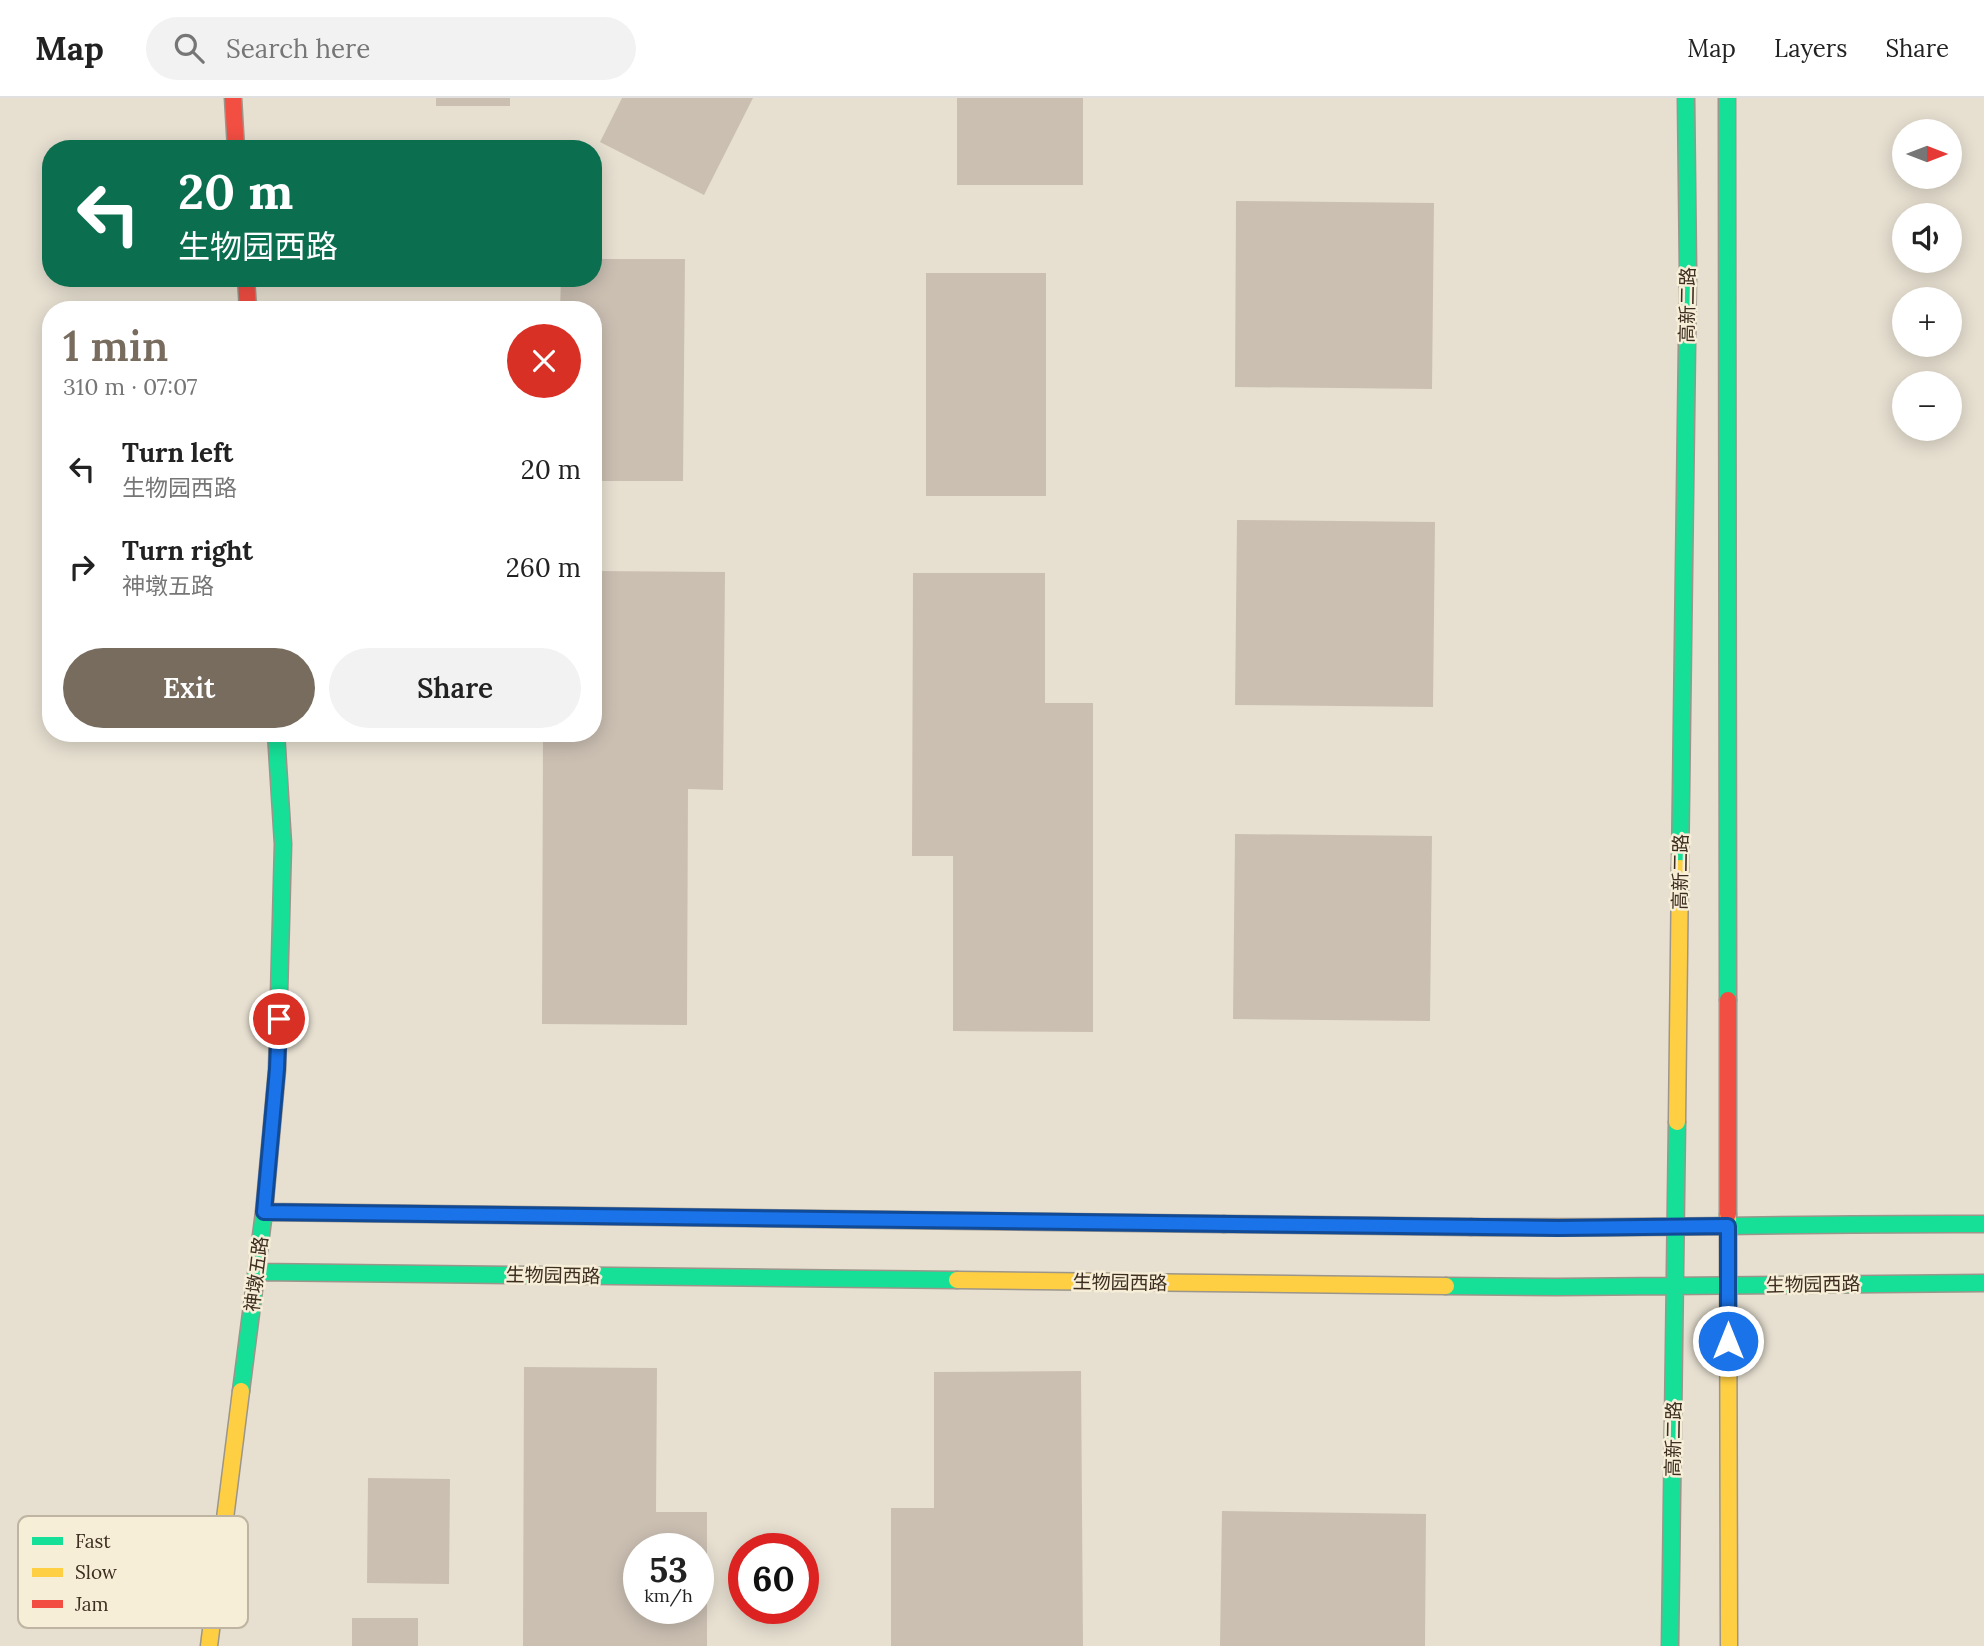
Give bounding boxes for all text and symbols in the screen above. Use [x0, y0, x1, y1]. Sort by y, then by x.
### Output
search box [146, 17, 636, 80]
text: Map [35, 27, 104, 69]
icon: search [170, 29, 208, 67]
text: Search here [226, 32, 370, 65]
text: Map [1687, 33, 1736, 64]
text: Layers [1774, 33, 1847, 64]
text: Share [1885, 33, 1949, 64]
north arrow [1892, 119, 1962, 189]
map controls [1892, 119, 1962, 441]
text: 20 m [178, 160, 293, 222]
icon: left [63, 168, 154, 259]
button: sound [1892, 203, 1962, 273]
text: 生物园西路 [178, 226, 338, 267]
street label: 高新二路 [1674, 267, 1700, 343]
button: + [1892, 287, 1962, 357]
text: 1 min [63, 319, 168, 373]
button: close [507, 324, 581, 398]
button: − [1892, 371, 1962, 441]
text: 310 m · 07:07 [63, 372, 197, 401]
text: Turn left [122, 436, 233, 469]
icon: left [63, 450, 101, 488]
text: 20 m [521, 453, 581, 486]
text: 生物园西路 [122, 473, 237, 502]
text: Turn right [122, 534, 253, 567]
icon: right [63, 548, 101, 586]
text: 260 m [506, 551, 581, 584]
text: 神墩五路 [122, 571, 214, 600]
button: Exit [63, 648, 315, 728]
button: Share [329, 648, 581, 728]
street label: 高新二路 [1667, 834, 1693, 910]
pin [249, 989, 309, 1049]
icon: arrive [260, 1000, 298, 1038]
street label: 神墩五路 [239, 1235, 273, 1313]
street label: 生物园西路 [505, 1262, 601, 1288]
street label: 生物园西路 [1072, 1269, 1168, 1295]
street label: 生物园西路 [1765, 1271, 1861, 1297]
position arrow [1691, 1304, 1765, 1378]
street label: 高新二路 [1660, 1401, 1686, 1477]
legend [18, 1516, 248, 1628]
text: Fast [75, 1529, 111, 1553]
speed limit sign: 60 [728, 1533, 819, 1624]
text: 53 [649, 1547, 688, 1592]
text: Slow [75, 1560, 118, 1584]
text: km/h [644, 1584, 693, 1607]
text: Jam [74, 1592, 109, 1616]

